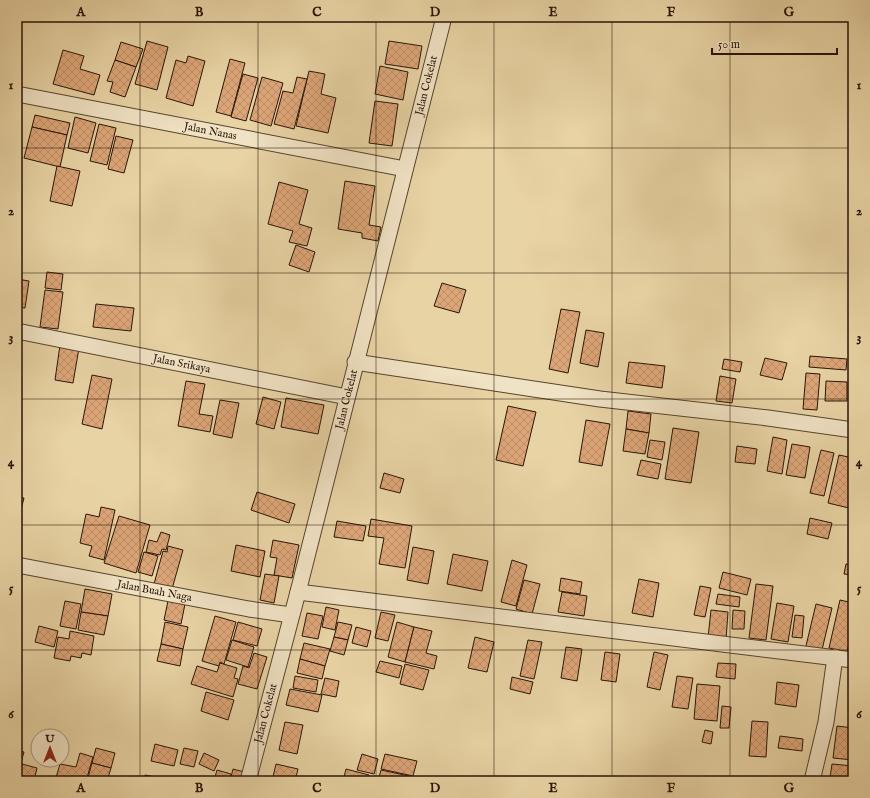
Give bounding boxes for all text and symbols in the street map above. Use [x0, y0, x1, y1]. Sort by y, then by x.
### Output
text: A [76, 4, 87, 21]
text: B [195, 4, 204, 21]
text: C [312, 4, 322, 21]
text: D [430, 4, 441, 21]
text: E [548, 4, 558, 21]
text: F [667, 4, 676, 21]
text: G [784, 4, 795, 21]
scale bar [712, 30, 837, 56]
text: 50 m [718, 37, 740, 52]
street label: Jalan Cokelat [412, 54, 441, 119]
text: 1 [9, 77, 14, 94]
text: 1 [857, 77, 862, 94]
street label: Jalan Nanas [181, 119, 238, 143]
text: 2 [8, 203, 14, 220]
text: 2 [856, 203, 862, 220]
text: 3 [9, 329, 14, 346]
text: 3 [857, 329, 862, 346]
street label: Jalan Srikaya [150, 351, 212, 377]
street label: Jalan Cokelat [332, 368, 361, 433]
text: 4 [8, 454, 15, 471]
text: 4 [856, 454, 863, 471]
street label: Jalan Buah Naga [114, 577, 193, 605]
text: 5 [9, 580, 14, 597]
text: 5 [857, 580, 862, 597]
street label: Jalan Cokelat [251, 682, 281, 747]
text: 6 [8, 706, 14, 723]
text: 6 [856, 706, 862, 723]
north arrow [30, 728, 70, 768]
text: U [44, 732, 55, 746]
text: A [76, 780, 87, 797]
text: B [195, 780, 204, 797]
text: C [312, 780, 322, 797]
text: D [430, 780, 441, 797]
text: E [548, 780, 558, 797]
text: F [667, 780, 676, 797]
text: G [784, 780, 795, 797]

